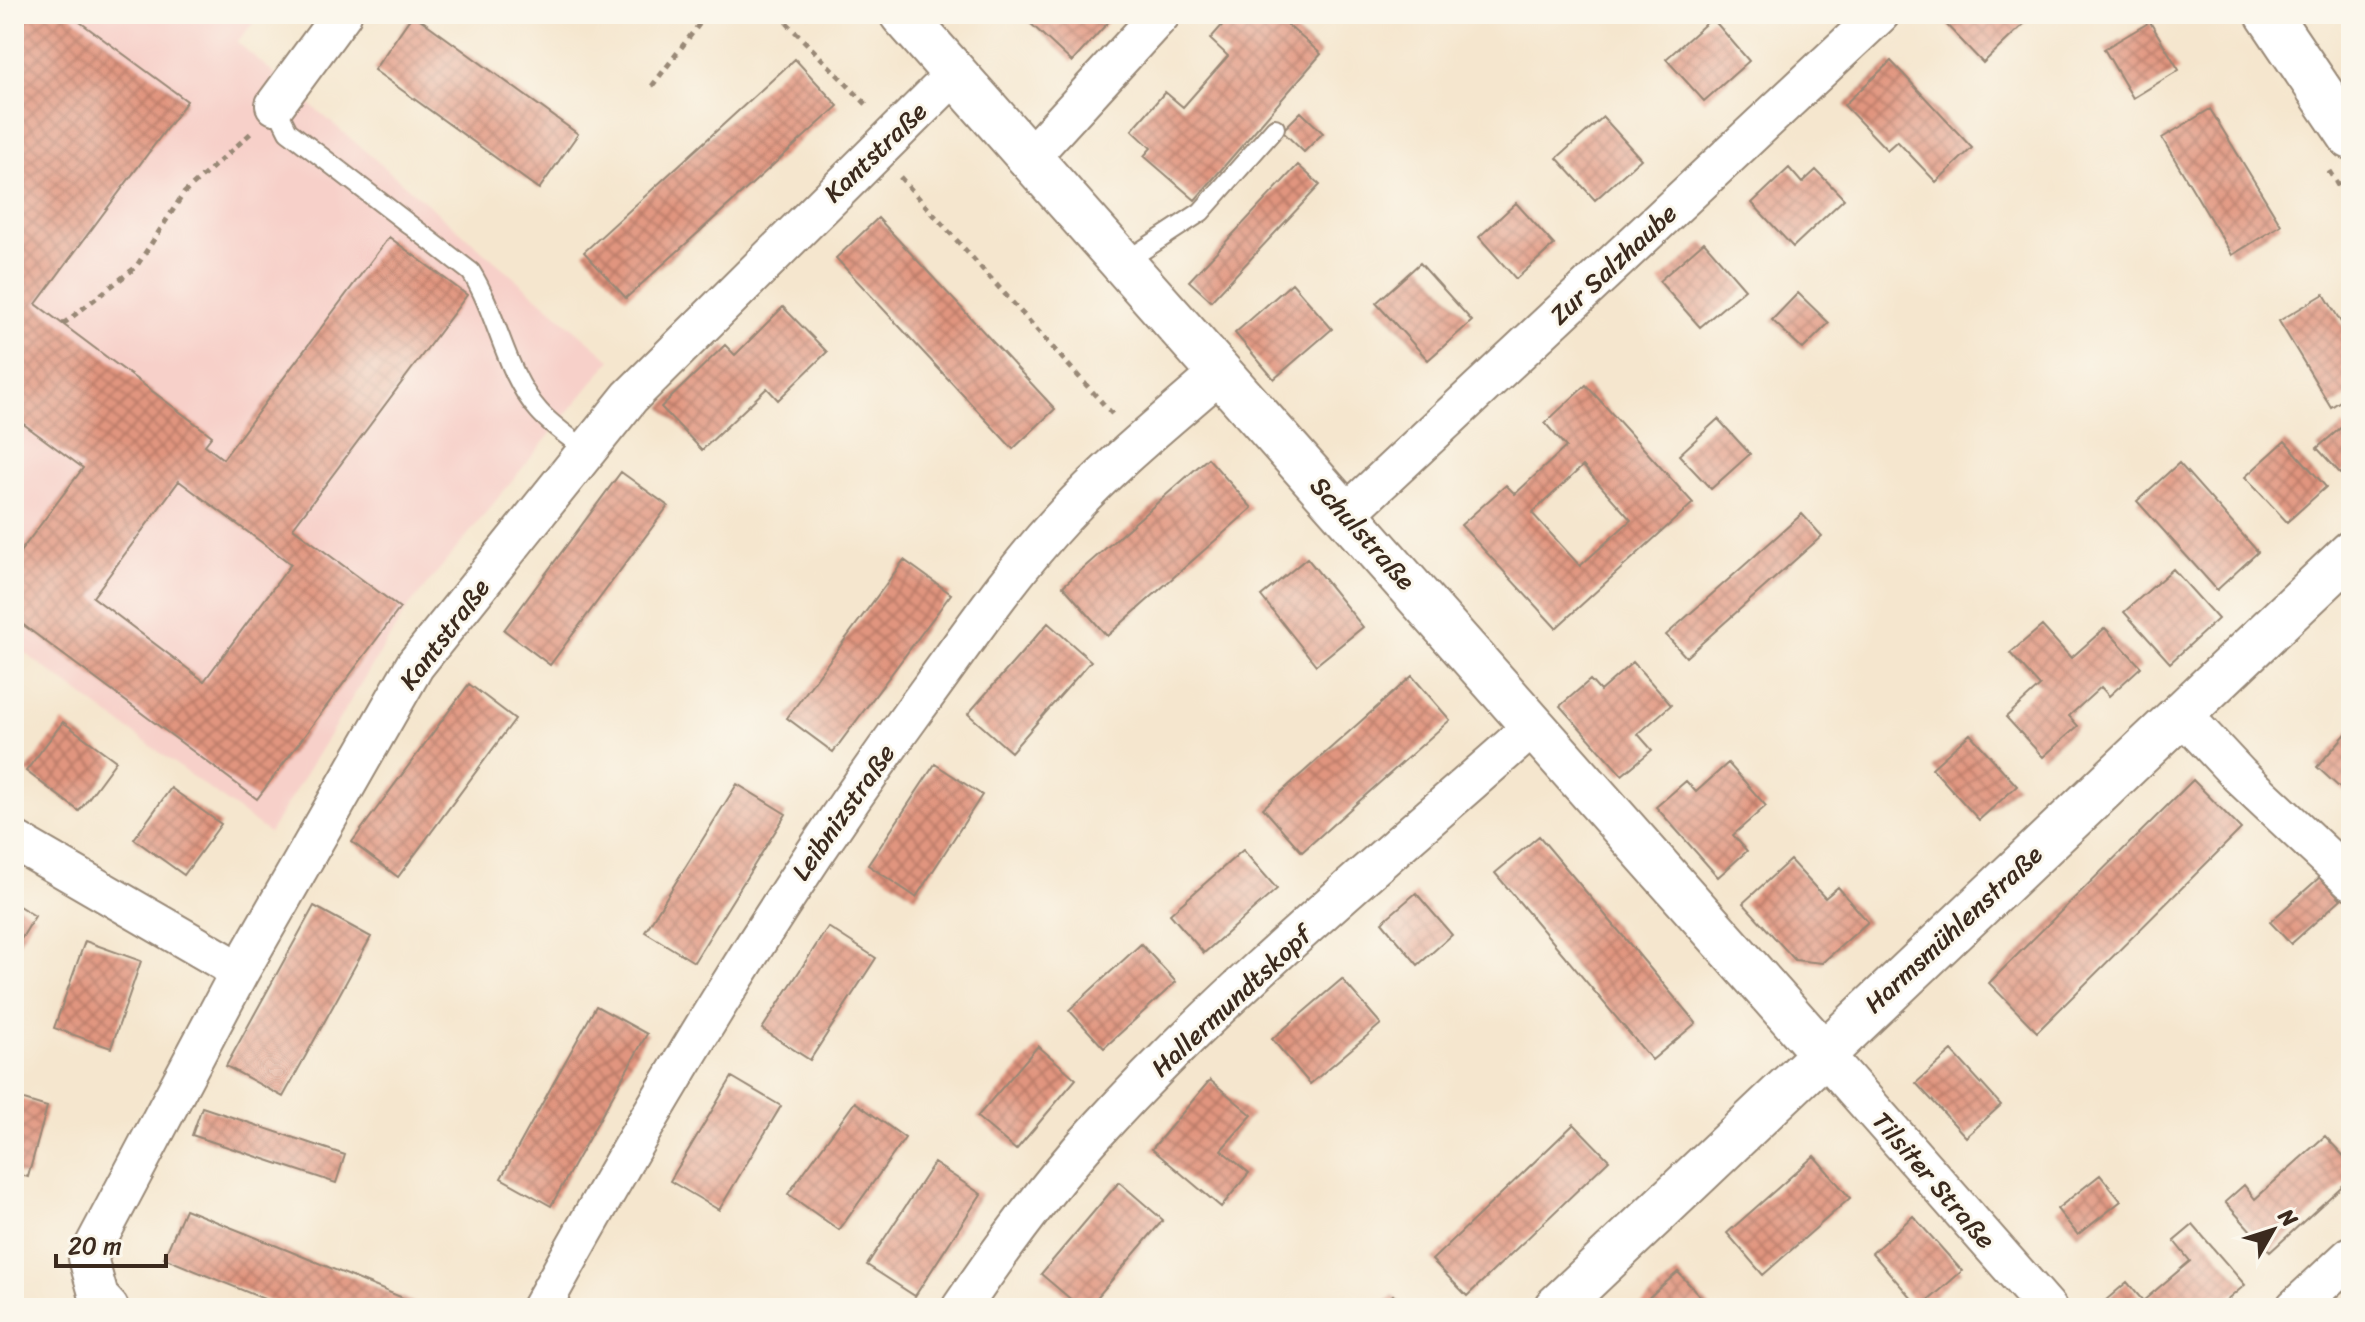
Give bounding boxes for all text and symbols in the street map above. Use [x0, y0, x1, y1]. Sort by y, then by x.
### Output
street label: Kantstraße [812, 90, 938, 214]
street label: Zur Salzhaube [1538, 192, 1688, 336]
street label: Schulstraße [1298, 465, 1428, 601]
street label: Kantstraße [386, 568, 502, 700]
street label: Leibnizstraße [779, 734, 907, 890]
street label: Harmsmühlenstraße [1853, 833, 2054, 1025]
street label: Hallermundtskopf [1140, 912, 1324, 1089]
street label: Tilsiter Straße [1860, 1100, 2008, 1260]
north arrow [2233, 1190, 2313, 1270]
text: N [2268, 1199, 2309, 1237]
scale bar [56, 1218, 166, 1268]
text: 20 m [68, 1225, 122, 1267]

